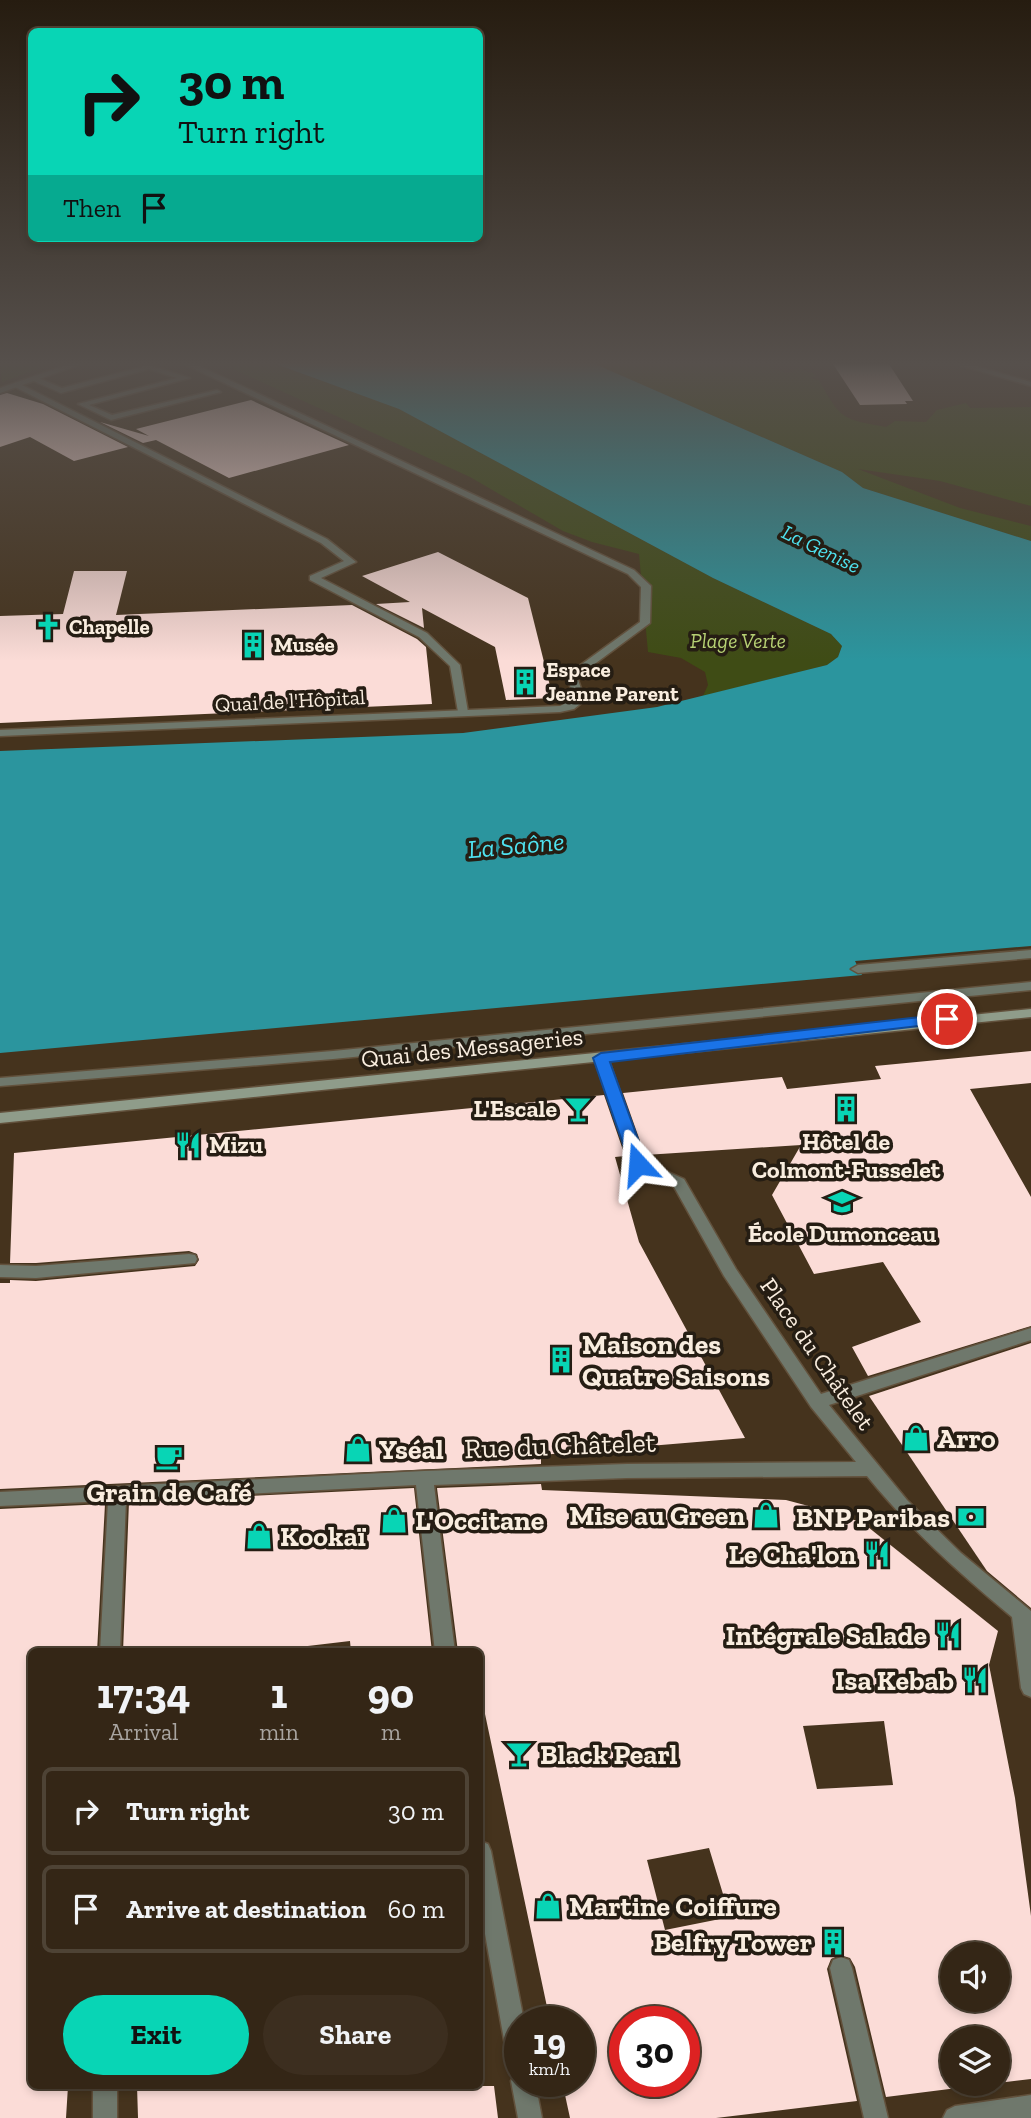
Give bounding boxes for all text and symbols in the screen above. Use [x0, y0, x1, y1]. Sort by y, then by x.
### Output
text: 30 m [178, 53, 284, 112]
icon: right [63, 56, 154, 147]
text: Turn right [178, 113, 325, 151]
icon: arrive [135, 189, 173, 227]
text: Then [63, 192, 121, 224]
water label: La Genise [778, 519, 864, 578]
church icon: Chapelle [33, 612, 63, 642]
place label: Chapelle [69, 614, 150, 639]
park label: Plage Verte [690, 628, 786, 653]
building icon: Musée [238, 630, 268, 660]
place label: Musée [274, 632, 335, 657]
place label: Espace Jeanne Parent [546, 657, 679, 706]
building icon: Espace Jeanne Parent [510, 667, 540, 697]
street label: Quai de l'Hôpital [214, 684, 366, 717]
water label: La Saône [466, 825, 566, 865]
pin [917, 989, 977, 1049]
icon: arrive [928, 1000, 966, 1038]
street label: Quai des Messageries [360, 1021, 584, 1074]
place label: L'Escale [474, 1094, 557, 1123]
bar icon: L'Escale [563, 1094, 593, 1124]
building icon: Hôtel de Colmont-Fusselet [831, 1094, 861, 1124]
position arrow [601, 1127, 675, 1201]
place label: Hôtel de Colmont-Fusselet [752, 1127, 941, 1184]
restaurant icon: Mizu [173, 1130, 203, 1160]
place label: Mizu [209, 1130, 263, 1159]
school or university icon: École Dumonceau [827, 1187, 857, 1217]
place label: École Dumonceau [748, 1219, 936, 1248]
street label: Place du Châtelet [754, 1272, 881, 1435]
place label: Maison des Quatre Saisons [582, 1328, 770, 1393]
building icon: Maison des Quatre Saisons [546, 1345, 576, 1375]
place label: Arro [937, 1422, 996, 1455]
shop icon: Arro [901, 1423, 931, 1453]
street label: Rue du Châtelet [464, 1426, 657, 1465]
place label: Yséal [379, 1433, 444, 1466]
shop icon: Yséal [343, 1434, 373, 1464]
cafe icon: Grain de Café [154, 1442, 184, 1472]
place label: Grain de Café [86, 1476, 252, 1509]
place label: Mise au Green [569, 1499, 745, 1532]
shop icon: Mise au Green [751, 1500, 781, 1530]
place label: BNP Paribas [796, 1501, 950, 1534]
bank icon: BNP Paribas [956, 1502, 986, 1532]
place label: L'Occitane [415, 1504, 544, 1537]
shop icon: L'Occitane [379, 1505, 409, 1535]
place label: Kookaï [280, 1520, 367, 1553]
shop icon: Kookaï [244, 1521, 274, 1551]
place label: Le Cha'lon [728, 1538, 856, 1571]
restaurant icon: Le Cha'lon [862, 1539, 892, 1569]
place label: Intégrale Salade [725, 1619, 927, 1652]
restaurant icon: Intégrale Salade [933, 1620, 963, 1650]
place label: Isa Kebab [835, 1664, 954, 1697]
restaurant icon: Isa Kebab [960, 1665, 990, 1695]
text: 17:34 [97, 1668, 190, 1719]
text: 1 [271, 1668, 287, 1719]
text: 90 [368, 1668, 414, 1719]
text: Arrival [109, 1718, 178, 1746]
text: min [259, 1718, 299, 1746]
text: m [381, 1718, 401, 1746]
place label: Black Pearl [540, 1738, 678, 1771]
bar icon: Black Pearl [504, 1739, 534, 1769]
icon: right [67, 1792, 105, 1830]
text: Turn right [126, 1795, 249, 1827]
text: 30 m [388, 1795, 444, 1827]
icon: arrive [67, 1890, 105, 1928]
place label: Martine Coiffure [569, 1890, 777, 1923]
shop icon: Martine Coiffure [533, 1891, 563, 1921]
text: Arrive at destination [126, 1893, 366, 1925]
text: 60 m [387, 1893, 445, 1925]
place label: Belfry Tower [654, 1926, 812, 1959]
building icon: Belfry Tower [818, 1927, 848, 1957]
map controls [940, 1942, 1010, 2096]
button: sound [940, 1942, 1010, 2012]
button: Exit [63, 1995, 249, 2075]
button: Share [263, 1995, 448, 2075]
speed limit sign: 30 [609, 2006, 700, 2097]
text: 19 [533, 2021, 566, 2063]
button: layers [940, 2026, 1010, 2096]
text: km/h [529, 2058, 570, 2080]

